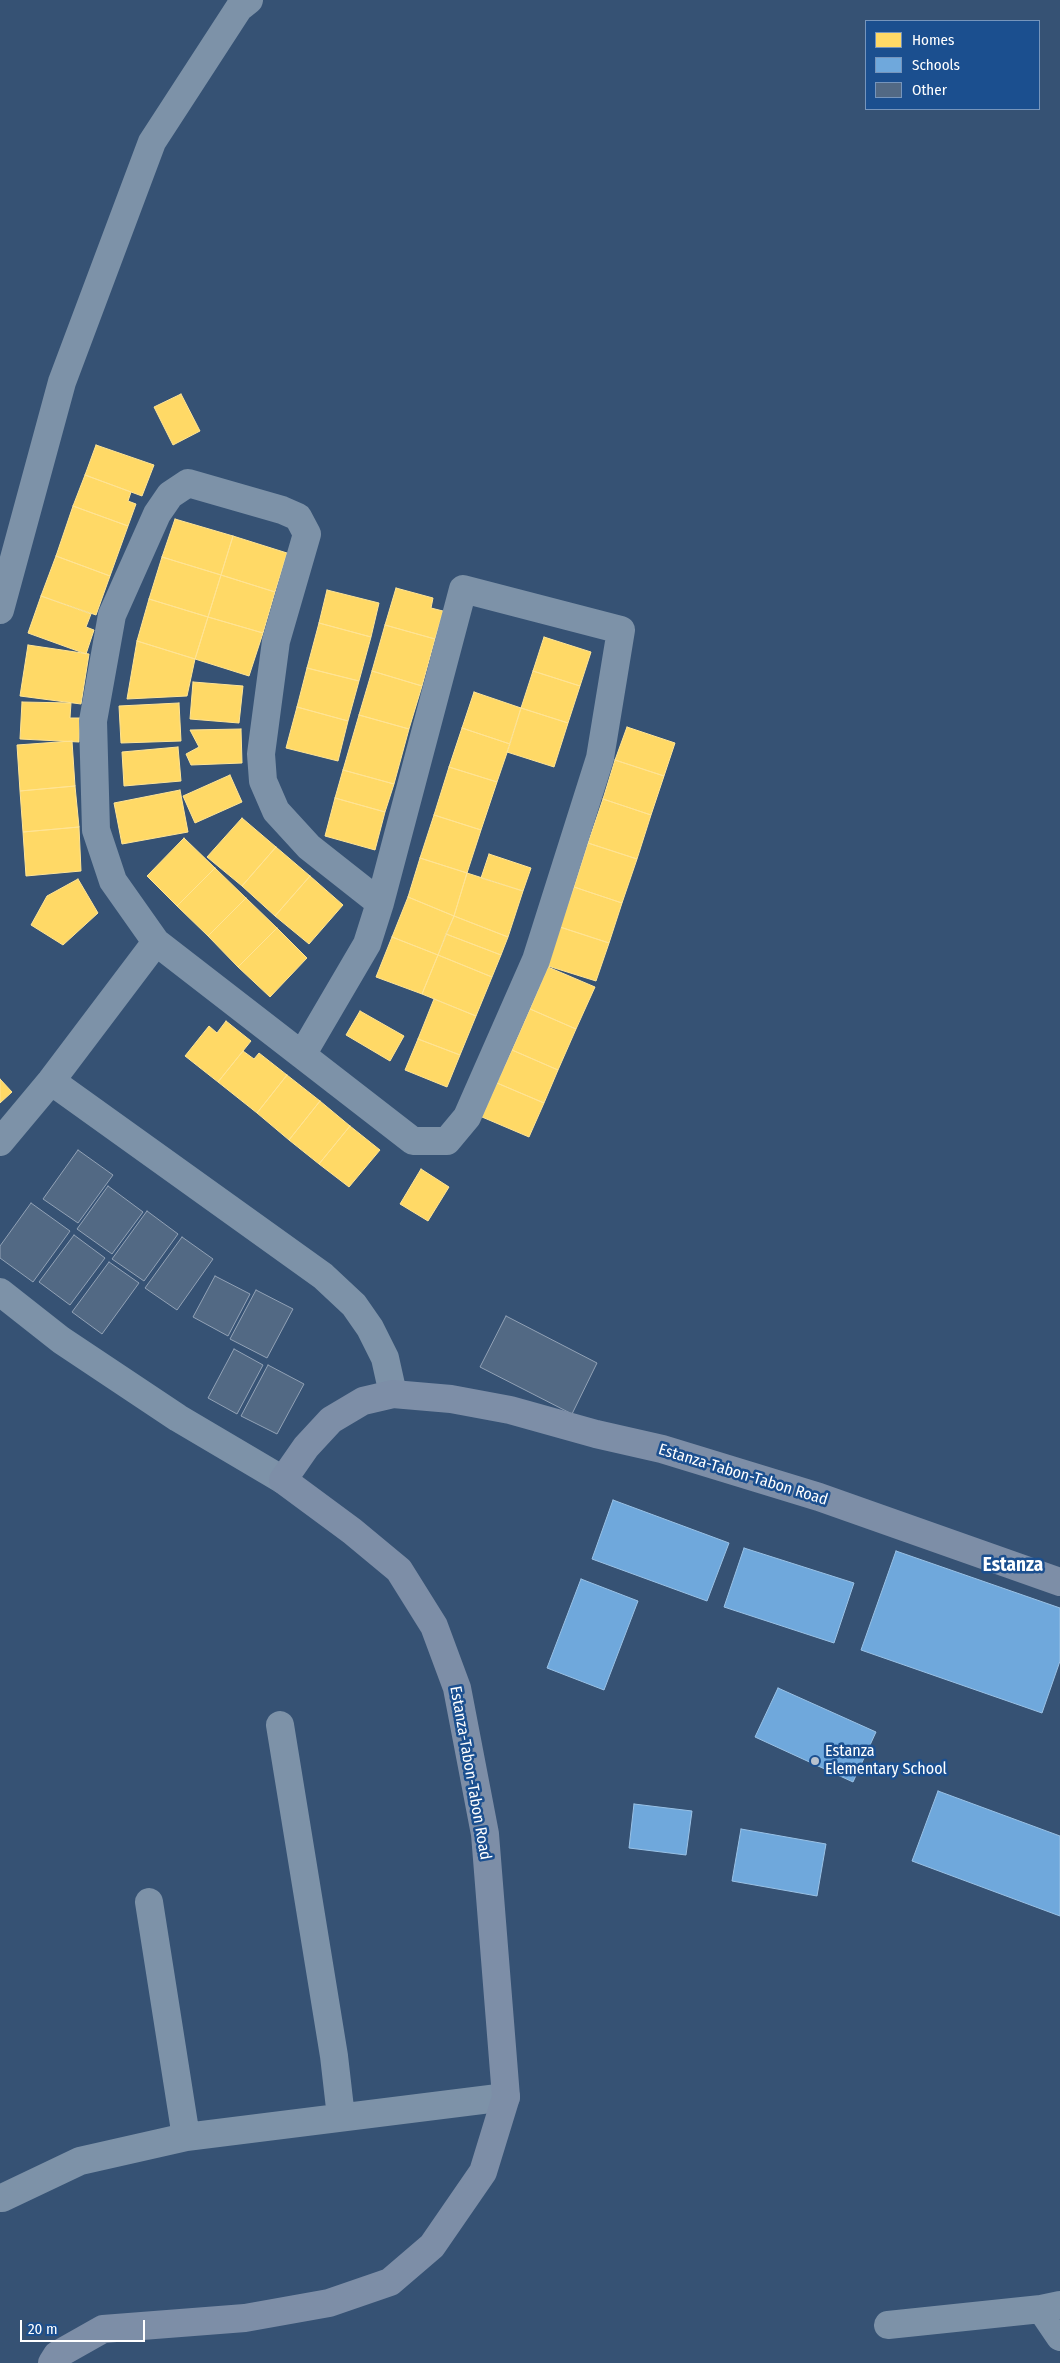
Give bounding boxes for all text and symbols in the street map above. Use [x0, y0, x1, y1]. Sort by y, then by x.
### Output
legend [865, 20, 1040, 110]
text: Homes [912, 31, 954, 49]
text: Schools [912, 56, 960, 74]
text: Other [912, 81, 947, 99]
street label: Estanza-Tabon-Tabon Road [656, 1440, 830, 1510]
district label: Estanza [983, 1555, 1043, 1577]
street label: Estanza-Tabon-Tabon Road [445, 1685, 495, 1861]
place label: Estanza Elementary School [825, 1742, 947, 1780]
marker: Estanza Elementary School [809, 1755, 821, 1767]
scale bar [22, 2310, 148, 2342]
text: 20 m [28, 2320, 58, 2338]

